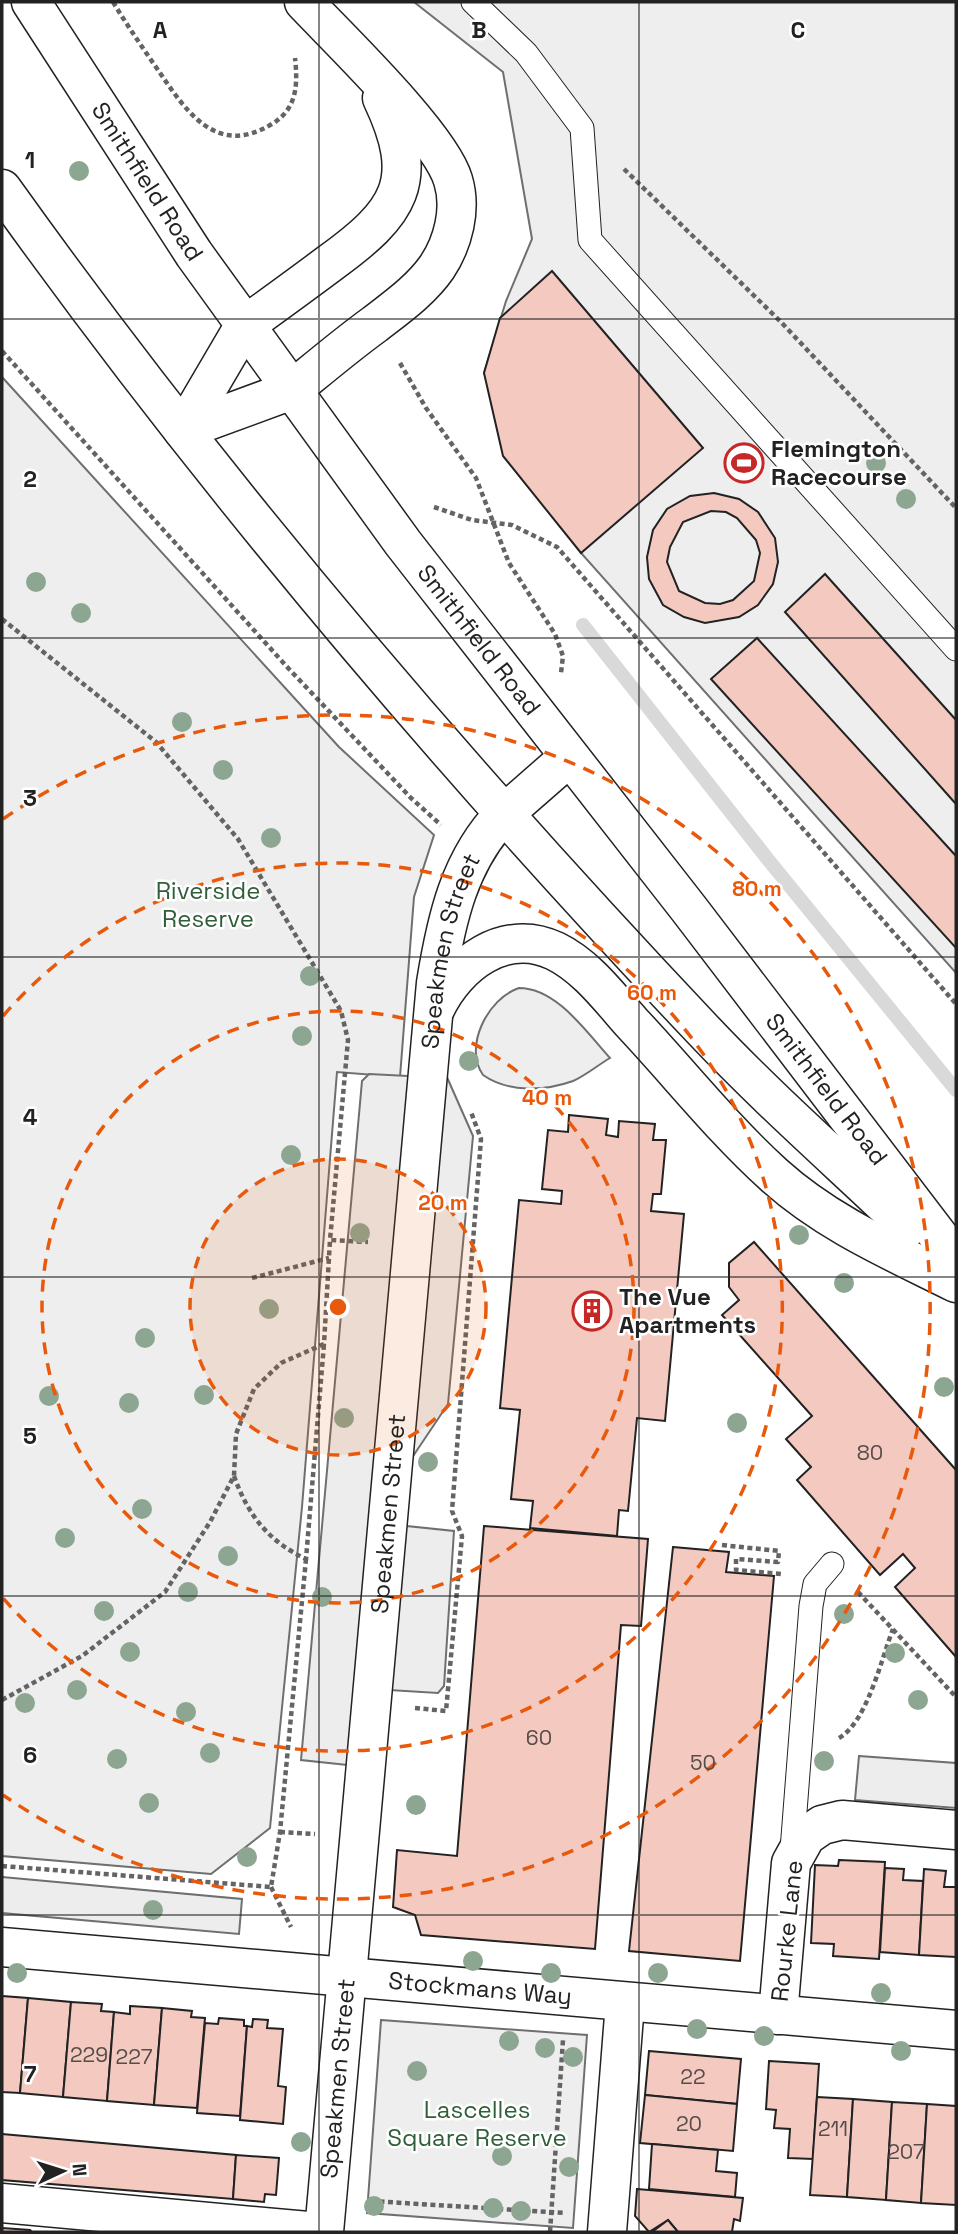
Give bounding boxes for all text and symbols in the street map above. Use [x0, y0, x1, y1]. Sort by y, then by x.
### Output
text: A [153, 15, 168, 45]
text: B [471, 15, 487, 45]
text: C [791, 15, 805, 45]
street label: Smithfield Road [85, 96, 210, 267]
text: 1 [25, 145, 35, 175]
place label: Flemington Racecourse [771, 433, 907, 492]
sports icon: Flemington Racecourse [723, 442, 765, 484]
text: 2 [23, 464, 37, 494]
street label: Smithfield Road [411, 558, 548, 722]
text: 3 [23, 783, 37, 813]
street label: Speakmen Street [414, 847, 487, 1050]
park label: Riverside Reserve [156, 875, 260, 934]
text: 80 m [732, 875, 782, 902]
text: 60 m [627, 979, 677, 1006]
street label: Smithfield Road [759, 1007, 895, 1171]
text: 40 m [522, 1084, 572, 1111]
text: 4 [23, 1102, 38, 1132]
text: 20 m [418, 1189, 468, 1216]
place label: The Vue Apartments [619, 1281, 756, 1340]
building icon: The Vue Apartments [571, 1290, 613, 1332]
centre of rings [326, 1295, 350, 1319]
street label: Speakmen Street [364, 1413, 412, 1615]
text: 5 [23, 1421, 37, 1451]
house number: 80 [857, 1439, 883, 1466]
house number: 60 [526, 1724, 552, 1751]
text: 6 [23, 1740, 37, 1770]
house number: 50 [690, 1749, 716, 1776]
street label: Rourke Lane [764, 1859, 809, 2003]
street label: Stockmans Way [387, 1965, 573, 2012]
street label: Speakmen Street [313, 1977, 362, 2180]
house number: 229 [70, 2041, 108, 2068]
house number: 227 [115, 2043, 153, 2070]
text: 7 [24, 2059, 37, 2089]
house number: 22 [680, 2063, 706, 2090]
park label: Lascelles Square Reserve [387, 2094, 567, 2153]
house number: 20 [676, 2110, 702, 2137]
house number: 211 [818, 2115, 848, 2142]
north arrow [28, 2136, 98, 2206]
house number: 207 [887, 2138, 925, 2165]
text: N [67, 2163, 92, 2177]

